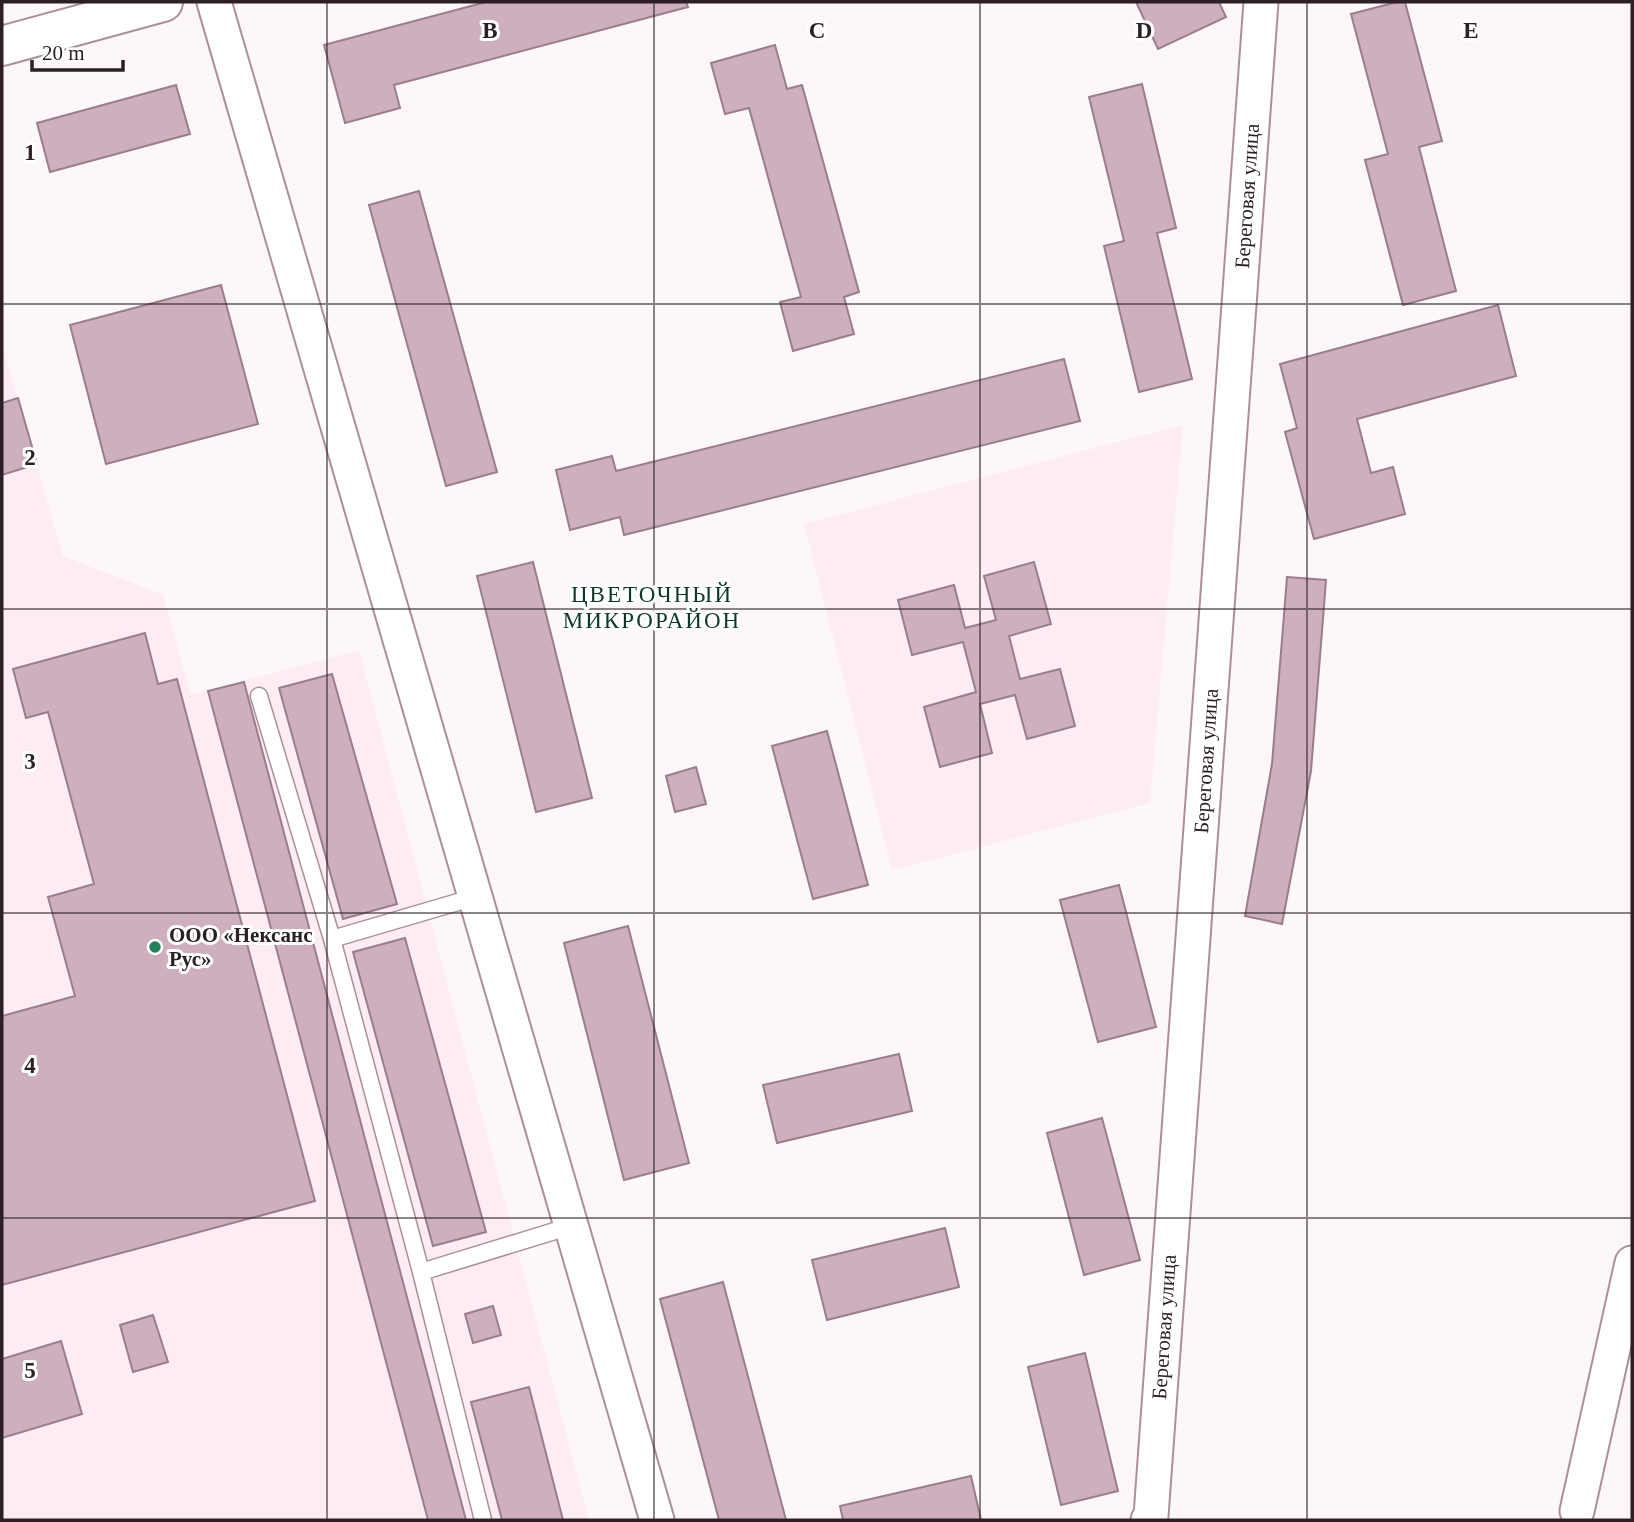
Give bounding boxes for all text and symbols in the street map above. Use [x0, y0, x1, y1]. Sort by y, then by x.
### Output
text: B [482, 18, 498, 43]
text: C [809, 18, 825, 43]
text: D [1136, 18, 1152, 43]
text: E [1463, 18, 1479, 43]
scale bar [32, 28, 122, 72]
text: 20 m [42, 41, 85, 65]
street label: Береговая улица [1230, 122, 1264, 269]
text: 1 [24, 140, 36, 165]
text: 2 [24, 445, 36, 470]
district label: ЦВЕТОЧНЫЙ МИКРОРАЙОН [563, 582, 741, 633]
street label: Береговая улица [1189, 687, 1223, 834]
text: 3 [24, 749, 36, 774]
place label: ООО «Нексанс Рус» [169, 923, 312, 971]
marker: ООО «Нексанс Рус» [147, 939, 163, 955]
text: 4 [24, 1053, 36, 1078]
street label: Береговая улица [1147, 1253, 1181, 1400]
text: 5 [24, 1358, 36, 1383]

